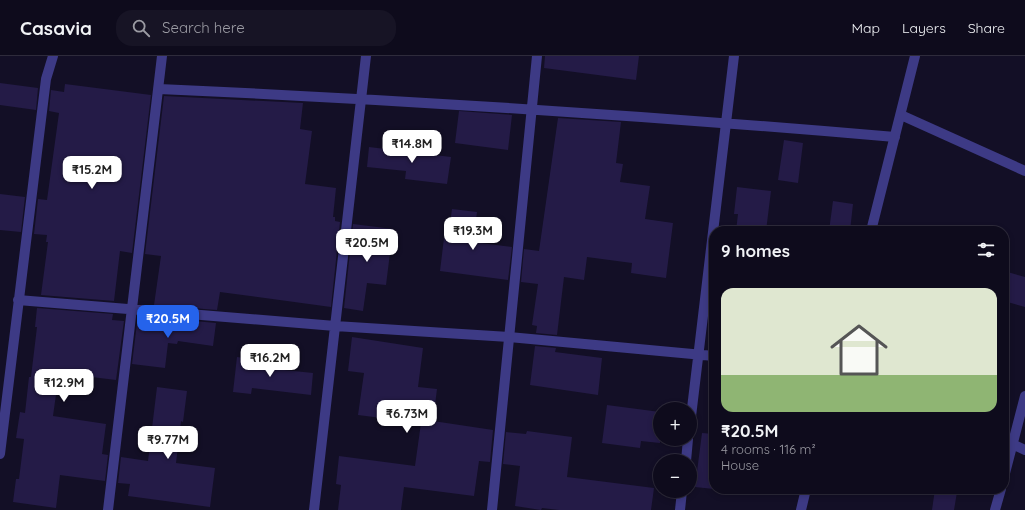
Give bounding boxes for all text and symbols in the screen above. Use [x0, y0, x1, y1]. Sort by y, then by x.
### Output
search box [116, 10, 396, 46]
text: Casavia [20, 16, 92, 40]
icon: search [130, 17, 152, 39]
text: Search here [162, 18, 245, 37]
text: Map [851, 19, 880, 37]
text: Layers [902, 19, 946, 37]
text: Share [968, 19, 1005, 37]
pin: ₹14.8M [379, 130, 445, 164]
text: ₹14.8M [392, 135, 432, 151]
pin: ₹15.2M [59, 156, 125, 190]
text: ₹15.2M [72, 161, 112, 177]
pin: ₹19.3M [440, 217, 506, 251]
text: ₹19.3M [453, 222, 493, 238]
pin: ₹20.5M [334, 229, 400, 263]
text: ₹20.5M [345, 234, 389, 250]
icon: filters [975, 239, 997, 261]
text: 9 homes [721, 240, 790, 261]
pin: ₹20.5M [135, 305, 201, 339]
text: ₹20.5M [146, 310, 190, 326]
icon: home [823, 314, 895, 386]
pin: ₹16.2M [237, 344, 303, 378]
text: ₹16.2M [250, 349, 290, 365]
pin: ₹12.9M [31, 369, 97, 403]
text: ₹12.9M [44, 374, 84, 390]
pin: ₹6.73M [374, 400, 440, 434]
map controls [653, 402, 697, 498]
button: + [653, 402, 697, 446]
text: ₹6.73M [386, 405, 428, 421]
text: ₹20.5M [721, 420, 778, 441]
pin: ₹9.77M [135, 426, 201, 460]
text: ₹9.77M [147, 431, 189, 447]
text: 4 rooms · 116 m² [721, 441, 816, 457]
button: − [653, 454, 697, 498]
text: House [721, 457, 759, 473]

